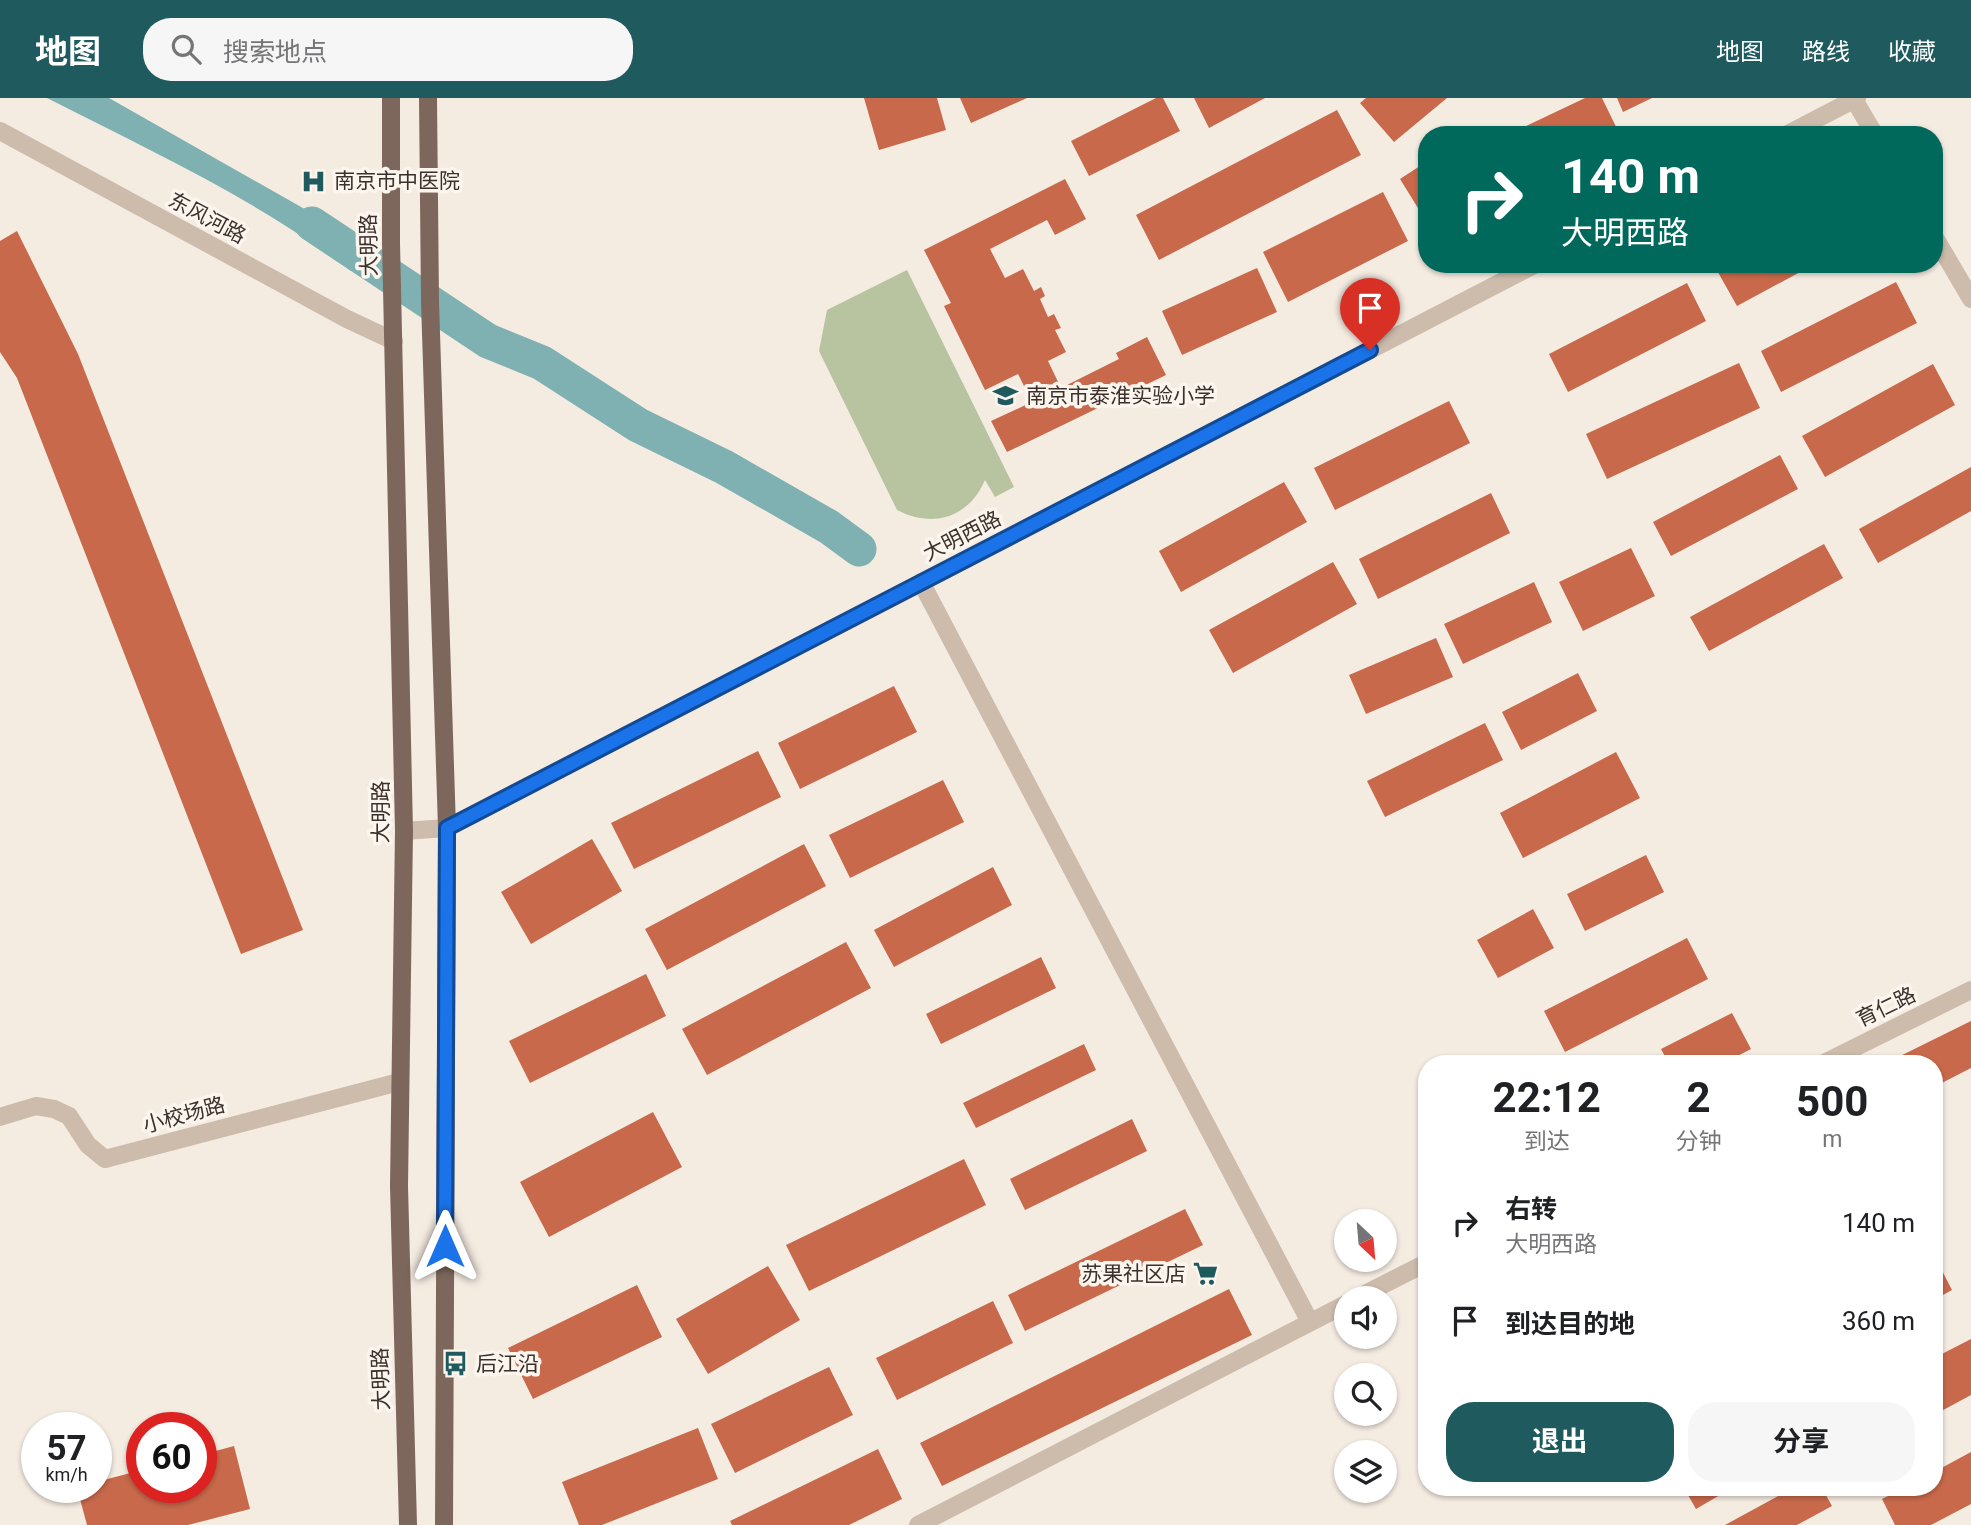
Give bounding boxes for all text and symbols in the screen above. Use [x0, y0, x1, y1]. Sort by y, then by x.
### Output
search box [143, 18, 633, 81]
icon: search [167, 30, 205, 68]
text: 地图 [35, 32, 101, 71]
text: 搜索地点 [223, 37, 327, 67]
text: 地图 [1716, 38, 1764, 66]
text: 路线 [1802, 38, 1850, 66]
text: 收藏 [1888, 38, 1936, 66]
text: 140 m [1561, 148, 1700, 205]
icon: right [1446, 154, 1537, 245]
hospital icon: 南京市中医院 [300, 167, 328, 195]
place label: 南京市中医院 [334, 169, 460, 193]
street label: 东风河路 [164, 188, 250, 248]
street label: 大明路 [356, 213, 382, 277]
text: 大明西路 [1561, 214, 1689, 252]
pin [1340, 278, 1400, 350]
icon: arrive [1351, 289, 1389, 327]
school or university icon: 南京市泰淮实验小学 [992, 382, 1020, 410]
place label: 南京市泰淮实验小学 [1026, 384, 1215, 408]
street label: 大明西路 [919, 506, 1005, 566]
street label: 大明路 [369, 781, 393, 844]
street label: 育仁路 [1852, 982, 1920, 1032]
text: 22:12 [1493, 1073, 1601, 1122]
text: 2 [1686, 1073, 1711, 1122]
text: 500 [1796, 1077, 1868, 1126]
street label: 小校场路 [140, 1093, 228, 1137]
text: m [1822, 1126, 1842, 1153]
text: 到达 [1524, 1128, 1570, 1155]
text: 分钟 [1675, 1128, 1721, 1155]
text: 右转 [1505, 1194, 1557, 1224]
icon: right [1446, 1204, 1484, 1242]
text: 140 m [1842, 1208, 1915, 1238]
position arrow [408, 1209, 482, 1283]
north arrow [1334, 1209, 1396, 1272]
map controls [1334, 1209, 1397, 1503]
text: 大明西路 [1505, 1231, 1597, 1258]
supermarket icon: 苏果社区店 [1192, 1260, 1220, 1288]
place label: 苏果社区店 [1081, 1262, 1186, 1286]
button: sound [1334, 1286, 1397, 1349]
icon: arrive [1446, 1302, 1484, 1340]
text: 360 m [1842, 1306, 1915, 1336]
text: 到达目的地 [1505, 1309, 1635, 1339]
street label: 大明路 [368, 1347, 394, 1411]
bus stop icon: 后江沿 [442, 1350, 470, 1378]
place label: 后江沿 [476, 1352, 539, 1376]
button: search [1334, 1363, 1397, 1426]
button: 退出 [1446, 1402, 1674, 1482]
button: 分享 [1688, 1402, 1915, 1482]
speed limit sign: 60 [126, 1412, 217, 1503]
text: 57 [46, 1428, 87, 1469]
button: layers [1334, 1440, 1397, 1503]
text: km/h [45, 1464, 88, 1485]

